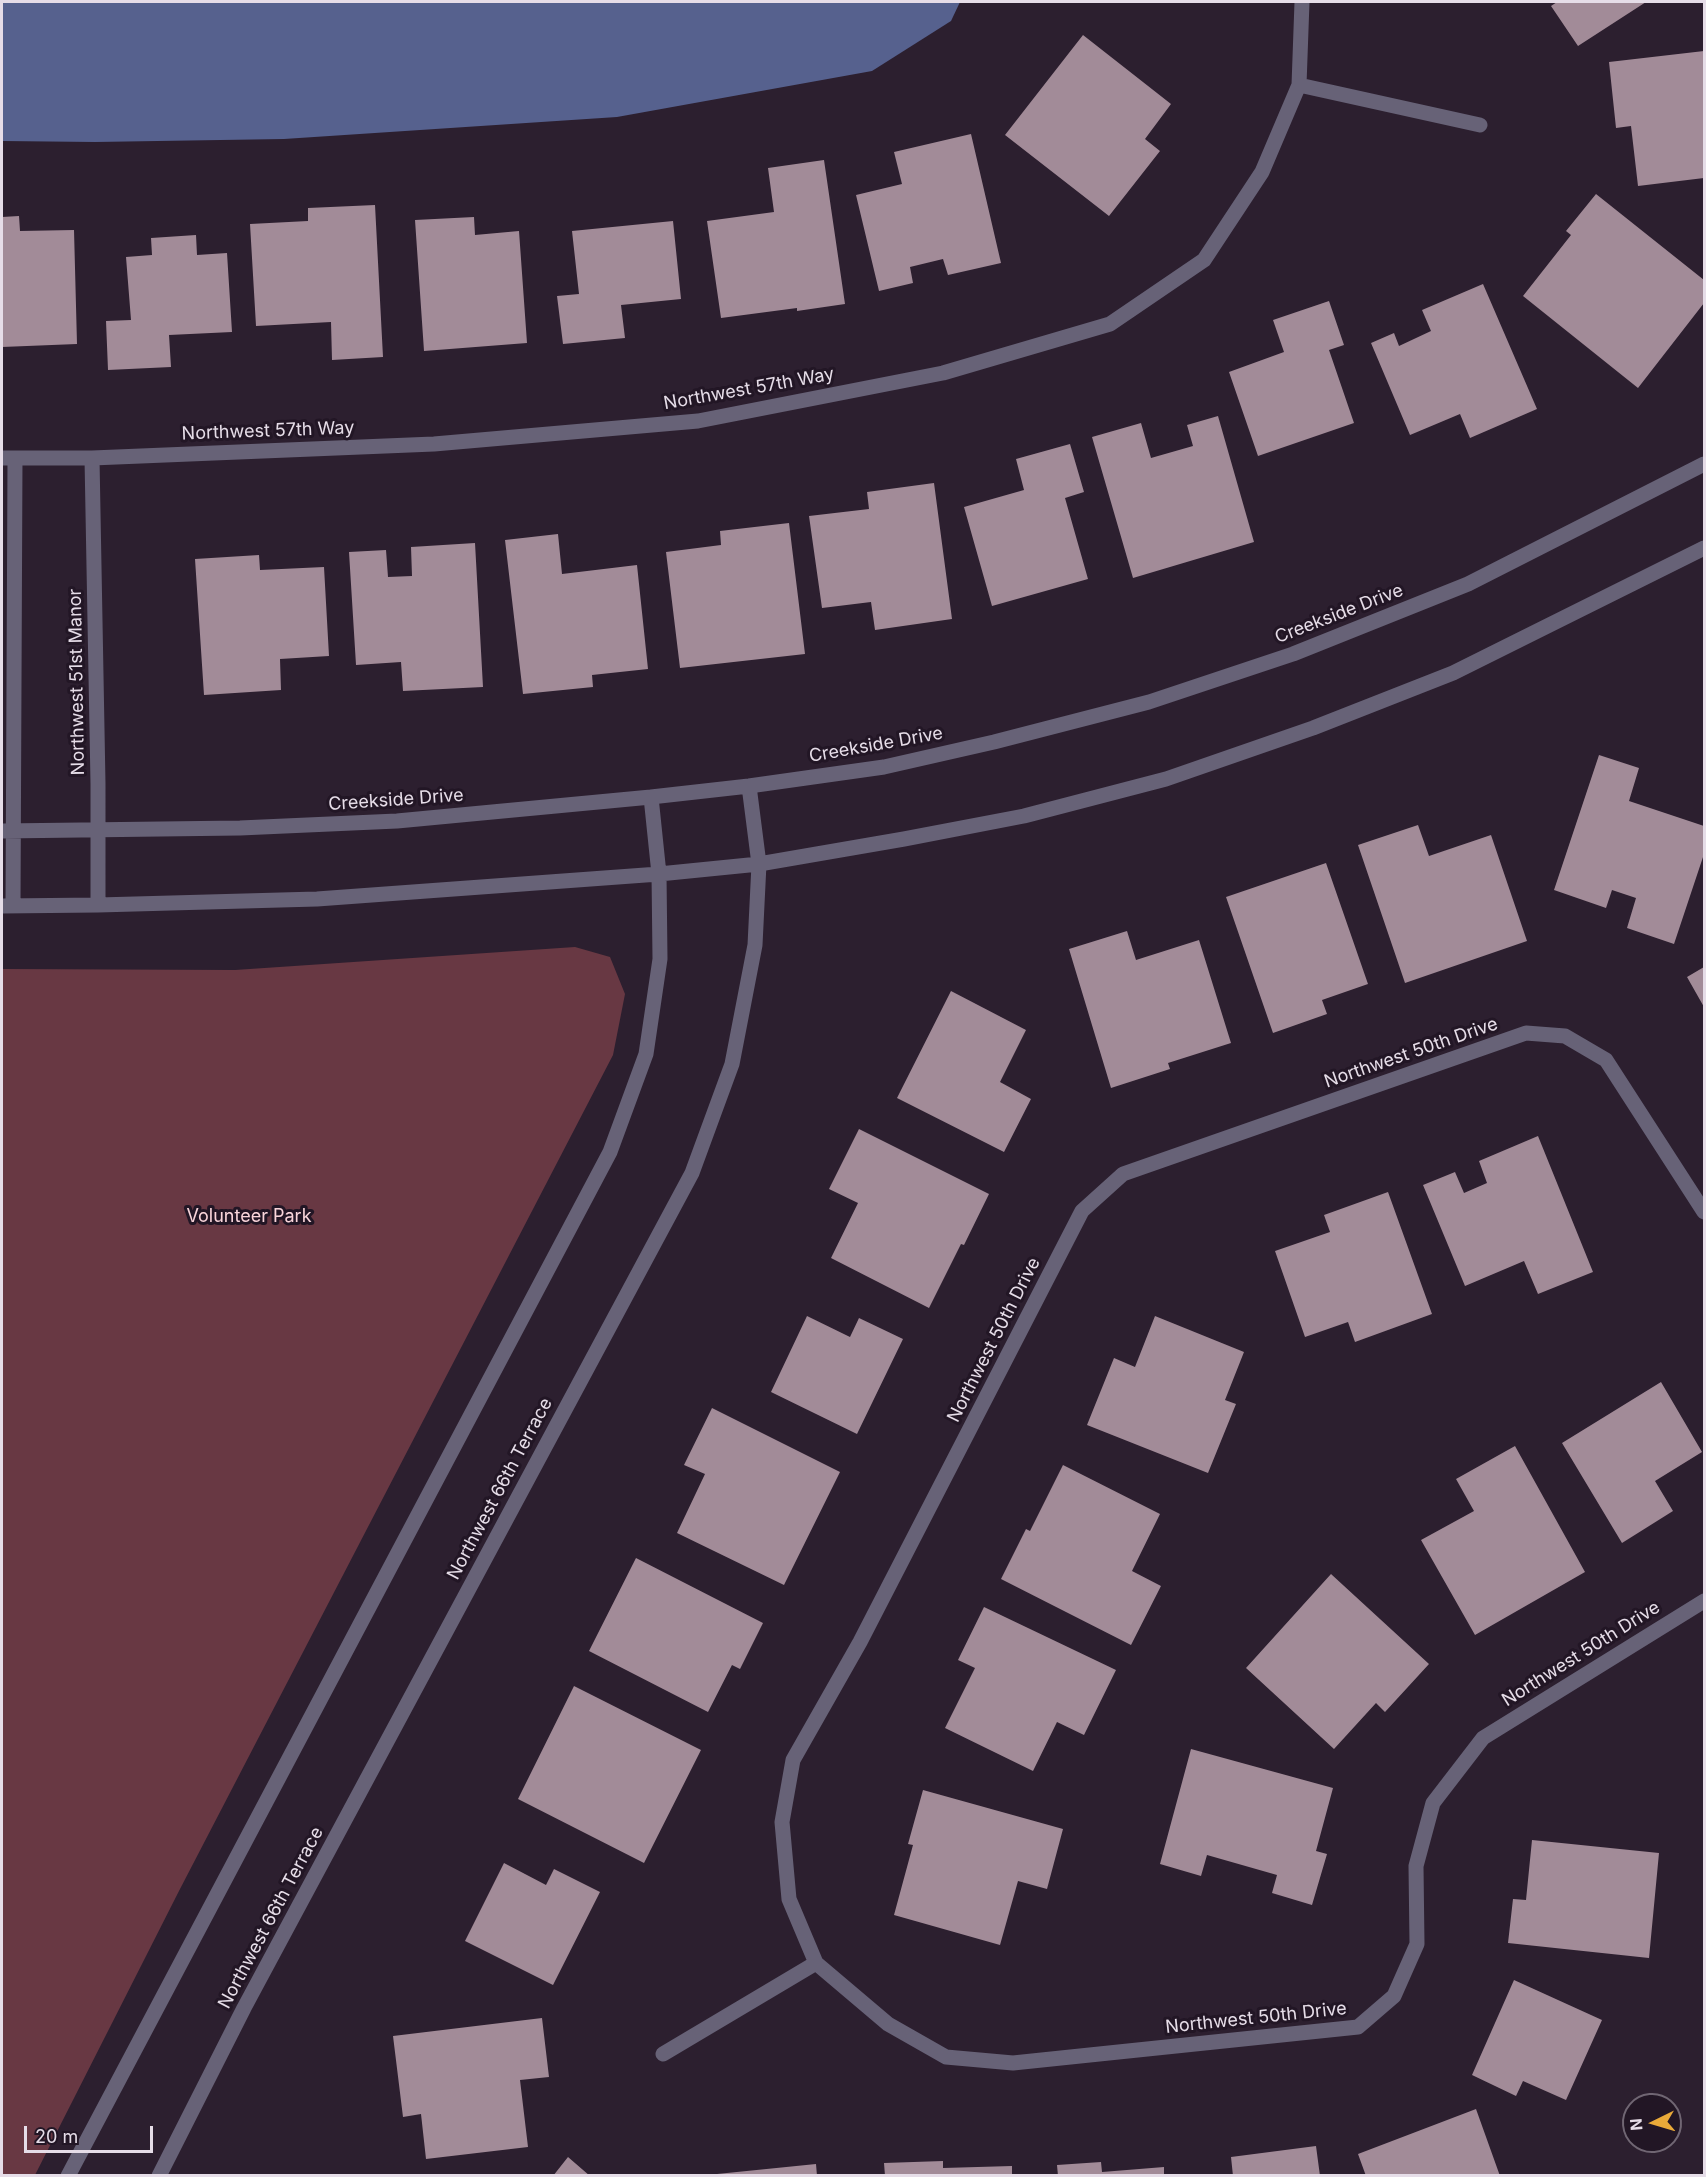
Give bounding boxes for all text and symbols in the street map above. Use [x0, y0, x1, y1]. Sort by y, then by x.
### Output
street label: Northwest 57th Way [662, 363, 836, 415]
street label: Northwest 57th Way [181, 417, 355, 445]
street label: Creekside Drive [1272, 580, 1406, 648]
street label: Northwest 51st Manor [65, 589, 89, 775]
street label: Creekside Drive [807, 723, 945, 767]
street label: Creekside Drive [328, 784, 464, 816]
street label: Northwest 50th Drive [1321, 1013, 1501, 1093]
park label: Volunteer Park [186, 1206, 312, 1228]
street label: Northwest 50th Drive [943, 1254, 1045, 1426]
street label: Northwest 66th Terrace [443, 1394, 557, 1584]
street label: Northwest 50th Drive [1498, 1597, 1664, 1711]
street label: Northwest 66th Terrace [214, 1823, 328, 2013]
street label: Northwest 50th Drive [1164, 1998, 1348, 2038]
north arrow [1622, 2093, 1682, 2153]
scale bar [27, 2114, 156, 2152]
text: N [1626, 2117, 1647, 2131]
text: 20 m [35, 2126, 78, 2147]

